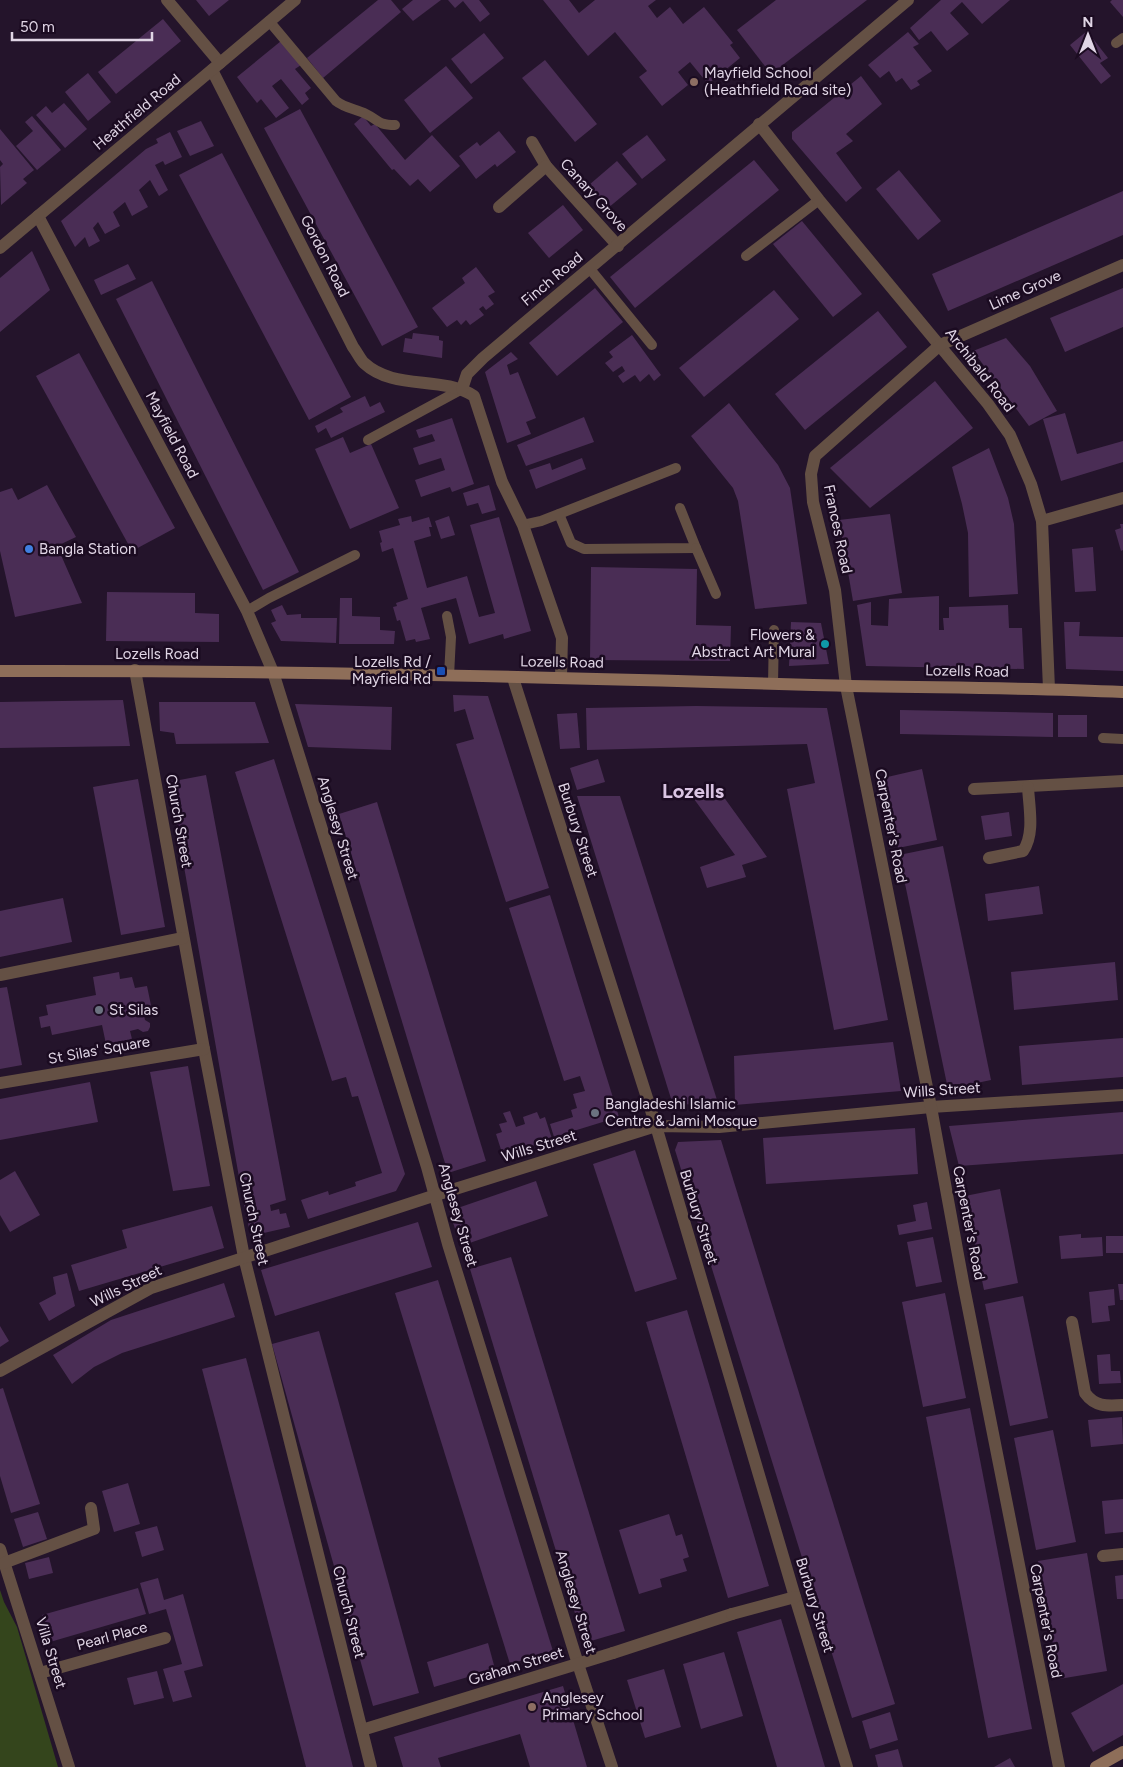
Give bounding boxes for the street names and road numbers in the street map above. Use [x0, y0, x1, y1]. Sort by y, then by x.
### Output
street label: Heathfield Road [90, 70, 184, 154]
street label: Canary Grove [557, 155, 631, 235]
street label: Gordon Road [297, 212, 353, 300]
street label: Finch Road [518, 248, 586, 310]
street label: Lime Grove [986, 266, 1064, 314]
street label: Archibald Road [942, 324, 1018, 416]
street label: Mayfield Road [142, 389, 202, 481]
street label: Frances Road [820, 483, 856, 575]
street label: Lozells Road [115, 645, 199, 663]
street label: Lozells Road [520, 652, 604, 672]
street label: Lozells Road [925, 661, 1009, 681]
street label: Carpenter's Road [871, 767, 911, 885]
street label: Church Street [162, 773, 196, 870]
street label: Anglesey Street [314, 774, 362, 882]
street label: Burbury Street [554, 780, 602, 880]
street label: St Silas' Square [47, 1032, 151, 1068]
street label: Wills Street [903, 1078, 981, 1102]
street label: Wills Street [499, 1126, 579, 1166]
street label: Anglesey Street [435, 1161, 482, 1269]
street label: Carpenter's Road [949, 1164, 989, 1282]
street label: Burbury Street [676, 1167, 722, 1267]
street label: Church Street [235, 1171, 273, 1268]
street label: Wills Street [87, 1261, 165, 1311]
street label: Anglesey Street [552, 1548, 600, 1656]
street label: Burbury Street [792, 1555, 838, 1655]
street label: Carpenter's Road [1026, 1562, 1066, 1680]
street label: Church Street [329, 1564, 369, 1660]
street label: Villa Street [32, 1615, 70, 1691]
street label: Pearl Place [75, 1618, 149, 1654]
street label: Graham Street [466, 1643, 566, 1689]

